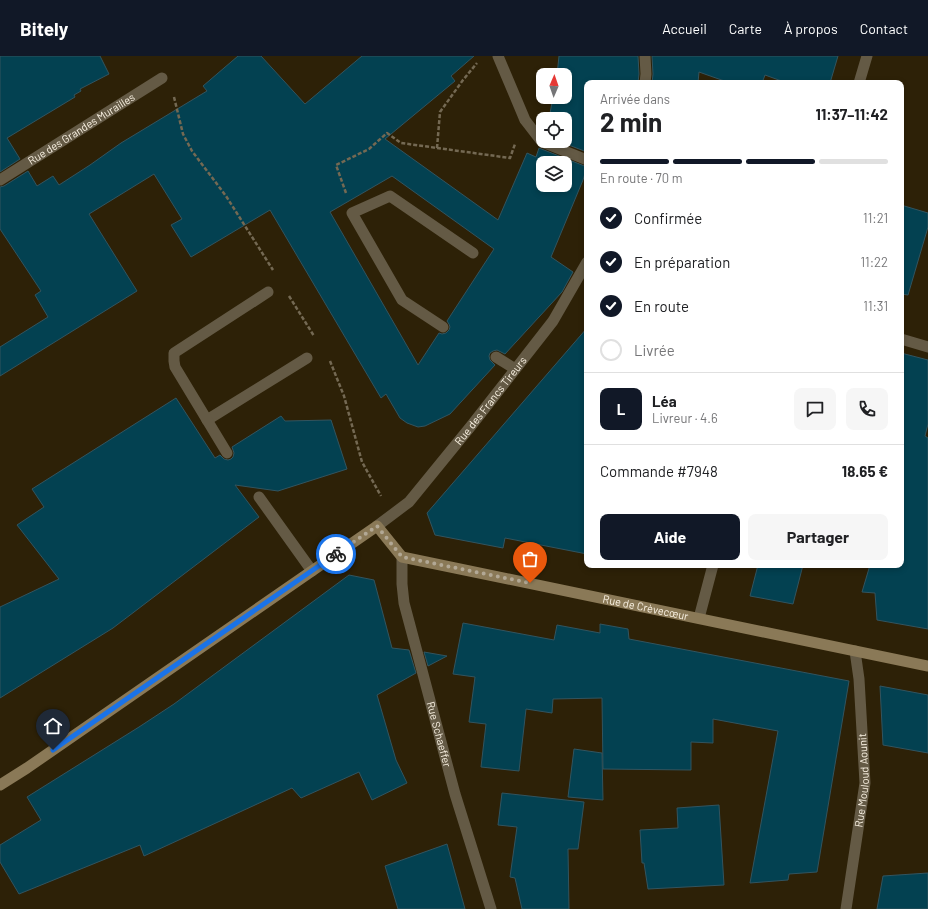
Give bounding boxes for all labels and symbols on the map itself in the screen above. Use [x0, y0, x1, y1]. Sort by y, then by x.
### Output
north arrow [536, 68, 572, 104]
street label: Rue des Grandes Murailles [25, 90, 137, 167]
street label: Rue des Francs Tireurs [451, 354, 529, 447]
courier [316, 534, 356, 574]
pin [513, 542, 547, 583]
street label: Rue de Crèvecœur [602, 592, 690, 622]
street label: Rue Schaeffer [425, 700, 455, 768]
pin [36, 709, 70, 750]
street label: Rue Mouloud Aounit [851, 733, 871, 828]

